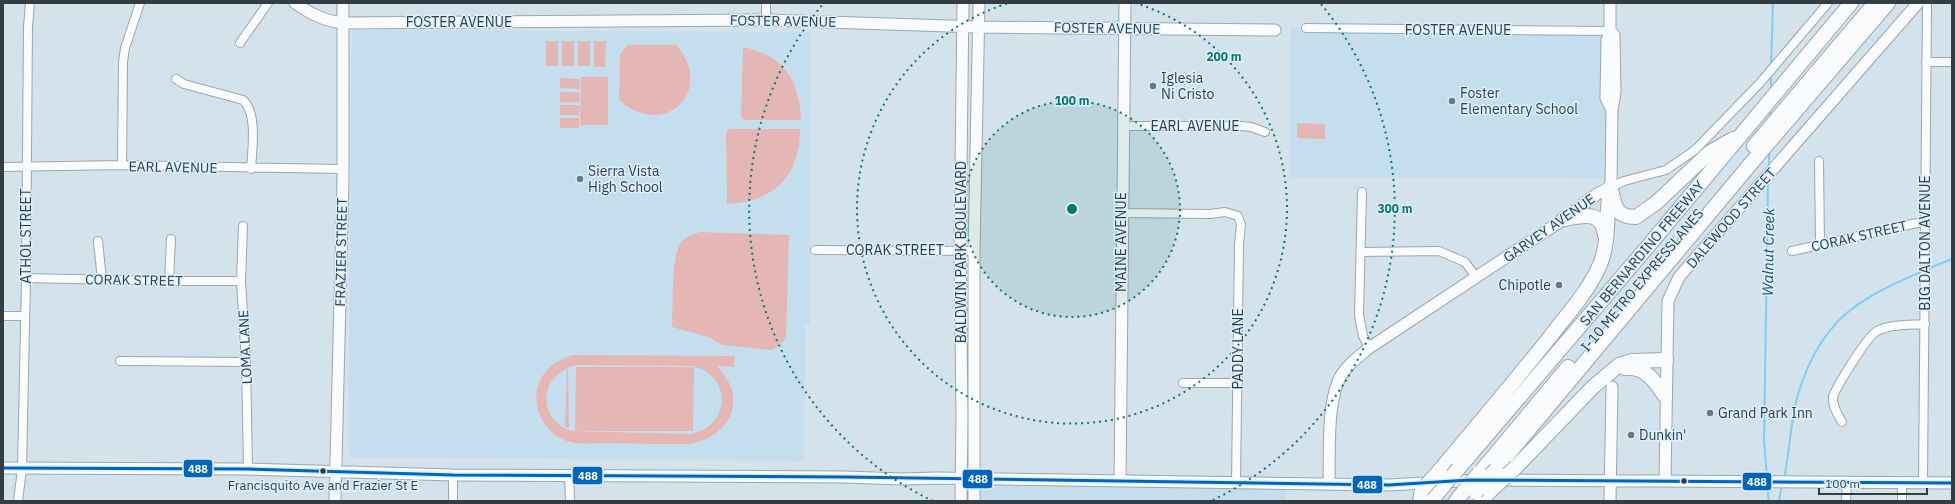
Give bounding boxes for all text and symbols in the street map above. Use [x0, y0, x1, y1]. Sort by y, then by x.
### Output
street label: FOSTER AVENUE [730, 11, 836, 31]
street label: FOSTER AVENUE [406, 13, 512, 31]
street label: FOSTER AVENUE [1054, 18, 1160, 38]
street label: FOSTER AVENUE [1405, 21, 1511, 39]
text: 200 m [1206, 49, 1242, 64]
place label: Iglesia Ni Cristo [1161, 69, 1215, 103]
marker: Iglesia Ni Cristo [1148, 81, 1158, 91]
place label: Foster Elementary School [1460, 84, 1578, 118]
text: 100 m [1054, 93, 1090, 108]
marker: Foster Elementary School [1447, 96, 1457, 106]
street label: EARL AVENUE [1150, 117, 1240, 135]
street label: EARL AVENUE [128, 157, 218, 177]
street label: BALDWIN PARK BOULEVARD [952, 161, 970, 343]
place label: Sierra Vista High School [588, 162, 663, 196]
street label: DALEWOOD STREET [1682, 164, 1780, 272]
marker: Sierra Vista High School [575, 174, 585, 184]
street label: BIG DALTON AVENUE [1916, 175, 1934, 311]
street label: SAN BERNARDINO FREEWAY [1576, 176, 1709, 329]
street label: ATHOL STREET [17, 188, 35, 284]
street label: GARVEY AVENUE [1500, 190, 1598, 266]
street label: MAINE AVENUE [1112, 192, 1130, 292]
street label: FRAZIER STREET [331, 197, 351, 307]
text: 300 m [1377, 201, 1413, 216]
centre of rings [1065, 202, 1079, 216]
street label: I-10 METRO EXPRESSLANES [1577, 205, 1707, 355]
water label: Walnut Creek [1758, 208, 1778, 296]
street label: CORAK STREET [1809, 216, 1909, 256]
street label: CORAK STREET [846, 241, 944, 259]
street label: CORAK STREET [85, 270, 183, 290]
place label: Chipotle [1498, 276, 1551, 294]
marker: Chipotle [1554, 280, 1564, 290]
street label: PADDY LANE [1229, 308, 1247, 390]
street label: LOMA LANE [234, 309, 256, 385]
place label: Grand Park Inn [1718, 404, 1813, 422]
marker: Grand Park Inn [1705, 408, 1715, 418]
place label: Dunkin' [1639, 426, 1686, 444]
marker: Dunkin' [1626, 430, 1636, 440]
line badge: 488 [183, 459, 213, 478]
text: 488 [188, 462, 208, 476]
marker: Francisquito Ave and Frazier St E [318, 466, 328, 476]
line badge: 488 [572, 466, 603, 485]
text: 488 [578, 469, 598, 483]
line badge: 488 [962, 469, 993, 489]
scale bar [1819, 470, 1927, 496]
text: 488 [968, 472, 988, 486]
line badge: 488 [1742, 472, 1772, 491]
line badge: 488 [1352, 475, 1383, 494]
text: 488 [1747, 475, 1767, 489]
unlabelled marker [1679, 476, 1689, 486]
text: 100 m [1825, 476, 1860, 491]
place label: Francisquito Ave and Frazier St E [228, 477, 418, 494]
text: 488 [1357, 478, 1377, 492]

